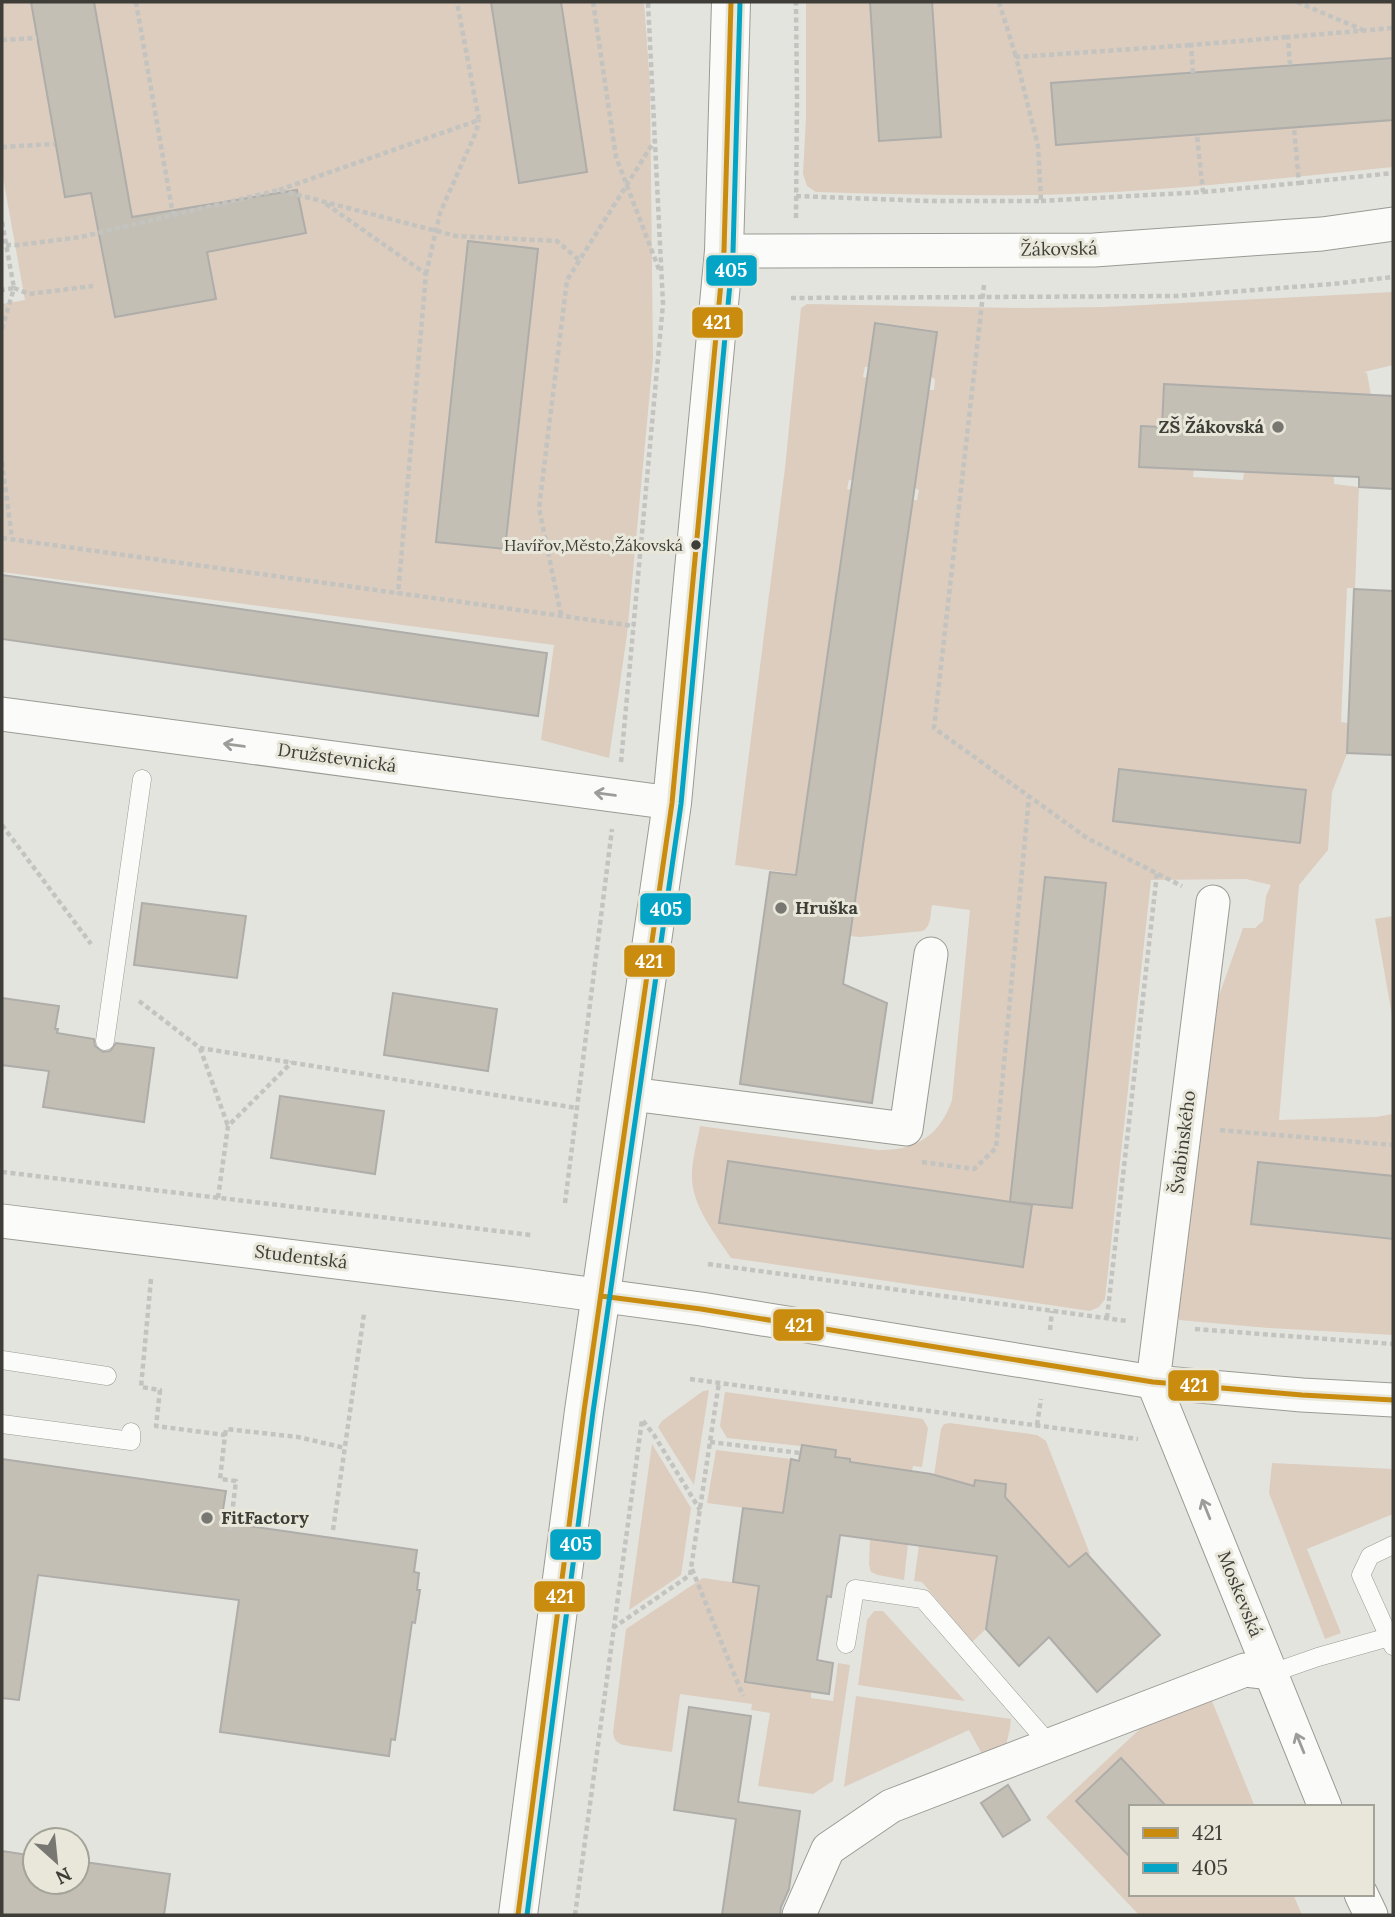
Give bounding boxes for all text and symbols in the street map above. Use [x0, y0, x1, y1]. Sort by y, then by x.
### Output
street label: Žákovská [1020, 236, 1098, 261]
line badge: 405 [705, 254, 758, 287]
text: 405 [715, 258, 747, 282]
line badge: 421 [691, 306, 744, 339]
text: 421 [703, 310, 731, 334]
place label: ZŠ Žákovská [1159, 415, 1265, 438]
marker: ZŠ Žákovská [1270, 419, 1286, 435]
place label: Havířov,Město,Žákovská [504, 535, 683, 555]
marker: Havířov,Město,Žákovská [689, 538, 703, 552]
one-way arrow [223, 738, 245, 751]
street label: Družstevnická [276, 738, 398, 777]
one-way arrow [594, 787, 617, 800]
line badge: 405 [639, 892, 692, 926]
place label: Hruška [795, 896, 858, 919]
text: 405 [650, 897, 682, 921]
marker: Hruška [773, 900, 789, 916]
line badge: 421 [623, 944, 676, 978]
text: 421 [635, 949, 663, 973]
street label: Švabinského [1165, 1089, 1200, 1195]
street label: Studentská [253, 1239, 349, 1274]
line badge: 421 [772, 1308, 825, 1342]
text: 421 [785, 1313, 813, 1337]
line badge: 421 [1167, 1369, 1220, 1402]
text: 421 [1180, 1373, 1208, 1397]
one-way arrow [1198, 1499, 1211, 1521]
place label: FitFactory [221, 1506, 309, 1529]
marker: FitFactory [199, 1510, 215, 1526]
line badge: 405 [549, 1528, 602, 1561]
text: 405 [560, 1532, 592, 1556]
street label: Moskevská [1213, 1547, 1268, 1640]
line badge: 421 [533, 1580, 586, 1613]
text: 421 [546, 1584, 574, 1608]
one-way arrow [1292, 1733, 1305, 1755]
legend [1129, 1805, 1374, 1896]
text: 421 [1192, 1819, 1222, 1846]
north arrow [21, 1826, 91, 1896]
text: 405 [1192, 1854, 1228, 1881]
text: N [51, 1862, 76, 1890]

